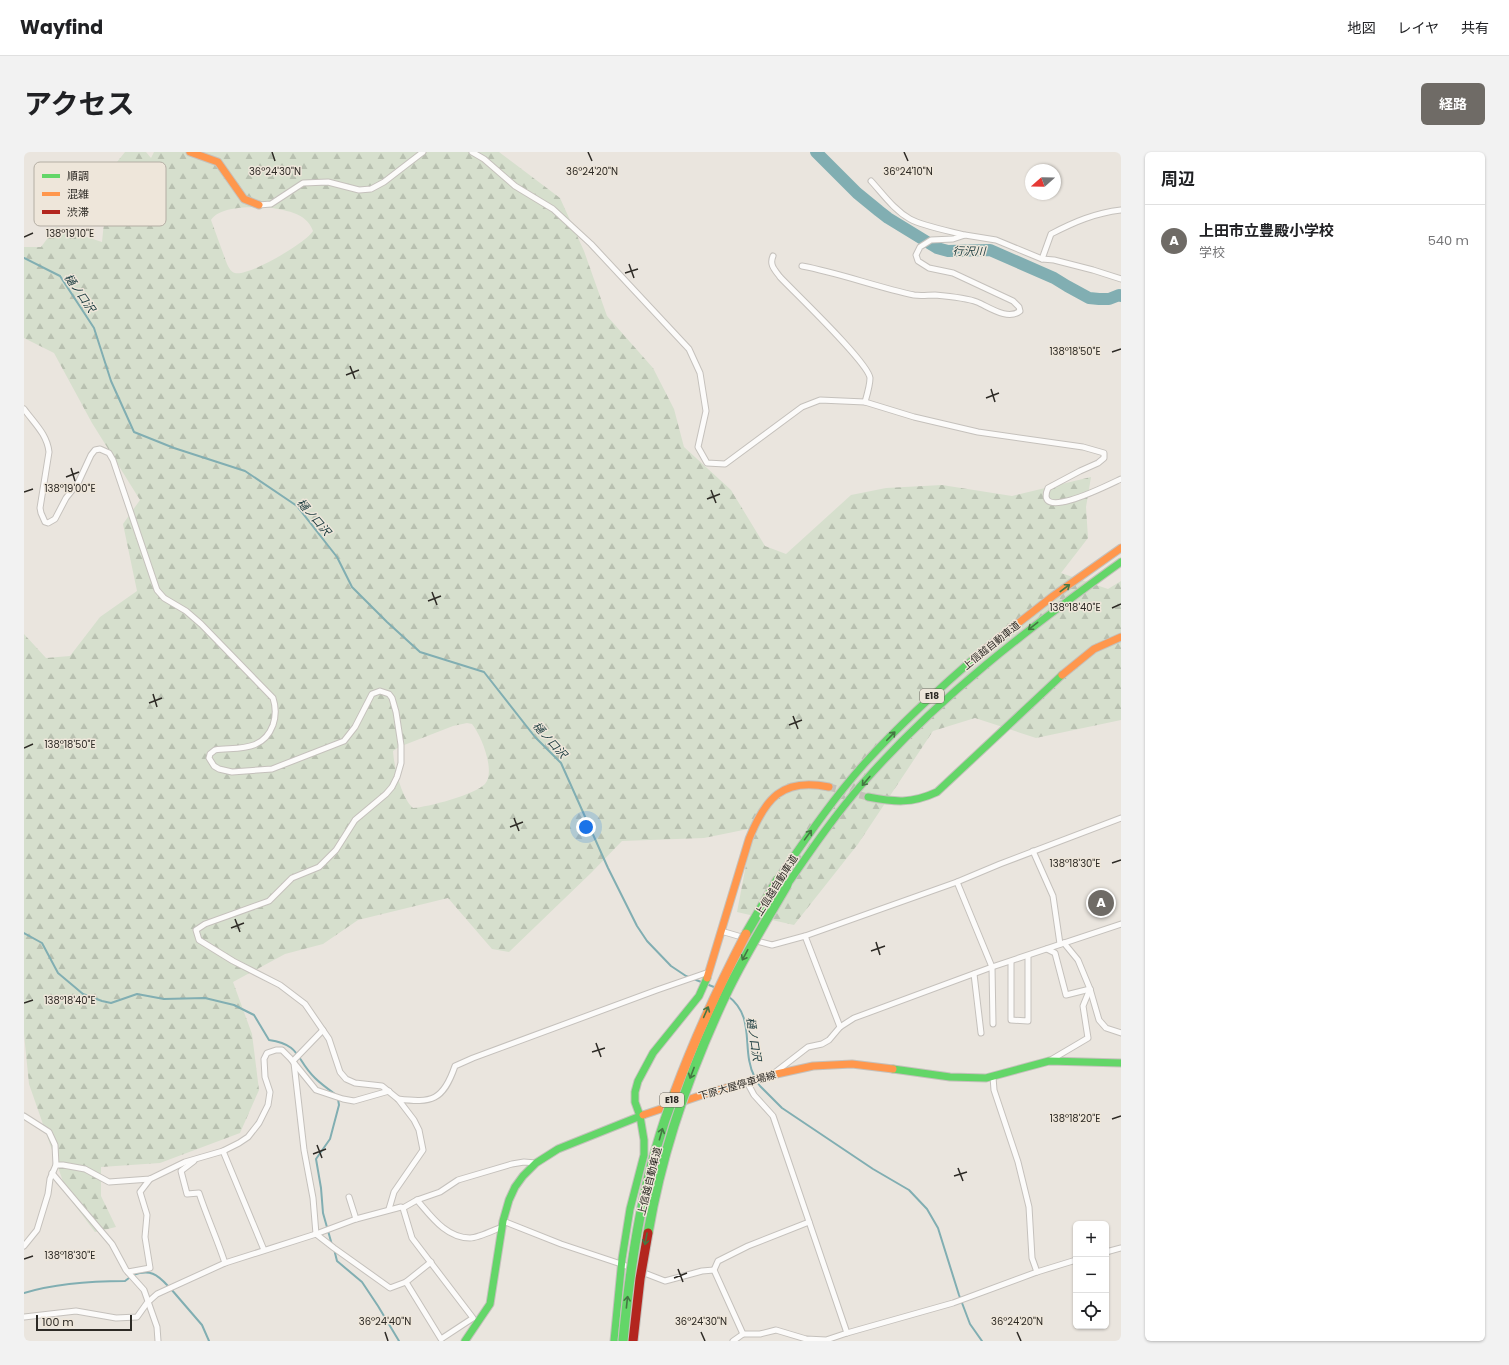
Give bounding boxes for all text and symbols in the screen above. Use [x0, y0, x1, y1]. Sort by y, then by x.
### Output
text: Wayfind [20, 14, 103, 41]
text: 地図 [1347, 18, 1375, 38]
text: レイヤ [1397, 18, 1439, 38]
text: 共有 [1461, 18, 1489, 38]
button: 経路 [1421, 83, 1485, 125]
text: アクセス [24, 85, 135, 124]
legend [34, 162, 166, 226]
text: 36°24'30"N [249, 164, 301, 179]
text: 36°24'20"N [566, 164, 618, 179]
text: 36°24'10"N [883, 164, 933, 179]
north arrow [1025, 164, 1061, 200]
text: 周辺 [1161, 167, 1195, 191]
text: 順調 [67, 168, 89, 184]
text: 混雑 [67, 186, 89, 202]
text: 渋滞 [67, 204, 89, 220]
text: 上田市立豊殿小学校 [1199, 220, 1334, 241]
text: 138°19'10"E [46, 226, 94, 241]
text: A [1169, 231, 1179, 250]
text: 540 m [1428, 231, 1469, 250]
water label: 行沢川 [952, 243, 987, 259]
text: 学校 [1199, 243, 1225, 262]
water label: 樋ノ口沢 [61, 270, 100, 317]
text: 138°18'50"E [1049, 344, 1101, 359]
text: 138°19'00"E [44, 481, 96, 496]
water label: 樋ノ口沢 [294, 495, 336, 540]
one-way arrow [1059, 584, 1070, 592]
text: 138°18'40"E [1049, 600, 1101, 615]
street label: 上信越自動車道 [959, 618, 1023, 673]
one-way arrow [1028, 622, 1039, 631]
road number: E18 [920, 689, 944, 703]
water label: 樋ノ口沢 [529, 718, 572, 763]
one-way arrow [887, 731, 896, 741]
text: 138°18'50"E [44, 737, 96, 752]
one-way arrow [861, 775, 870, 786]
your location [576, 817, 596, 837]
one-way arrow [804, 830, 812, 841]
street label: 上信越自動車道 [752, 852, 801, 919]
text: 138°18'30"E [1050, 856, 1100, 871]
pin: A [1088, 888, 1114, 918]
one-way arrow [741, 948, 749, 960]
text: 138°18'40"E [44, 993, 96, 1008]
one-way arrow [703, 1006, 710, 1018]
water label: 樋ノ口沢 [743, 1016, 766, 1064]
one-way arrow [687, 1066, 695, 1078]
street label: 下原大屋停車場線 [697, 1067, 778, 1104]
road number: E18 [660, 1093, 684, 1107]
text: 138°18'20"E [1050, 1111, 1100, 1126]
one-way arrow [658, 1128, 665, 1141]
street label: 上信越自動車道 [634, 1145, 665, 1217]
map controls [1073, 1221, 1109, 1329]
button: + [1073, 1221, 1109, 1257]
one-way arrow [642, 1232, 650, 1245]
text: 138°18'30"E [45, 1248, 95, 1263]
button: − [1073, 1257, 1109, 1293]
button: locate [1073, 1293, 1109, 1329]
one-way arrow [623, 1296, 631, 1309]
scale bar [36, 1313, 132, 1332]
text: 100 m [42, 1314, 74, 1330]
text: 36°24'40"N [359, 1314, 411, 1329]
text: 36°24'30"N [675, 1314, 727, 1329]
text: 36°24'20"N [991, 1314, 1043, 1329]

